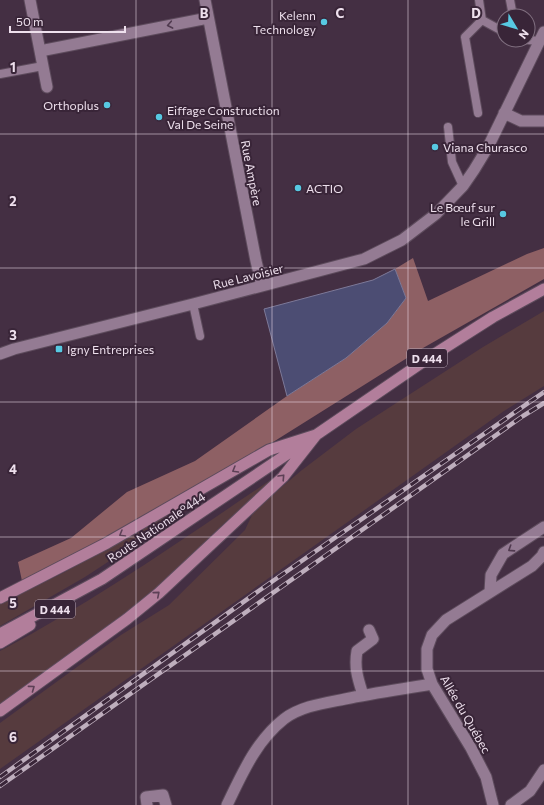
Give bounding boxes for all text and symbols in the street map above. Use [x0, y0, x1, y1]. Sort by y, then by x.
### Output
text: B [200, 5, 209, 21]
text: C [336, 5, 345, 21]
text: D [471, 5, 481, 21]
scale bar [10, 8, 125, 34]
place label: Kelenn Technology [253, 8, 316, 36]
north arrow [496, 8, 536, 48]
text: 50 m [16, 14, 44, 28]
marker: Kelenn Technology [319, 17, 329, 27]
one-way arrow [167, 21, 173, 29]
text: N [517, 27, 532, 42]
text: 1 [10, 59, 16, 75]
place label: Orthoplus [43, 98, 99, 112]
marker: Orthoplus [102, 100, 112, 110]
place label: Eiffage Construction Val De Seine [167, 103, 280, 131]
marker: Eiffage Construction Val De Seine [154, 112, 164, 122]
street label: Rue Ampère [239, 139, 265, 207]
place label: Viana Churasco [443, 140, 527, 154]
marker: Viana Churasco [430, 142, 440, 152]
place label: ACTIO [306, 181, 343, 195]
marker: ACTIO [293, 183, 303, 193]
text: 2 [9, 193, 17, 209]
place label: Le Bœuf sur le Grill [430, 200, 495, 228]
marker: Le Bœuf sur le Grill [498, 209, 508, 219]
street label: Rue Lavoisier [211, 260, 285, 292]
text: 3 [9, 327, 17, 343]
place label: Igny Entreprises [67, 342, 154, 356]
marker: Igny Entreprises [54, 344, 64, 354]
road number: D 444 [407, 349, 447, 367]
text: 4 [9, 461, 17, 477]
one-way arrow [232, 465, 239, 472]
one-way arrow [278, 474, 285, 482]
street label: Route Nationale°444 [104, 489, 208, 565]
one-way arrow [119, 530, 127, 537]
one-way arrow [508, 544, 515, 552]
one-way arrow [152, 592, 160, 599]
text: 5 [9, 595, 17, 611]
road number: D 444 [35, 600, 75, 618]
street label: Allée du Québec [438, 673, 494, 755]
one-way arrow [27, 686, 34, 693]
text: 6 [9, 729, 17, 745]

